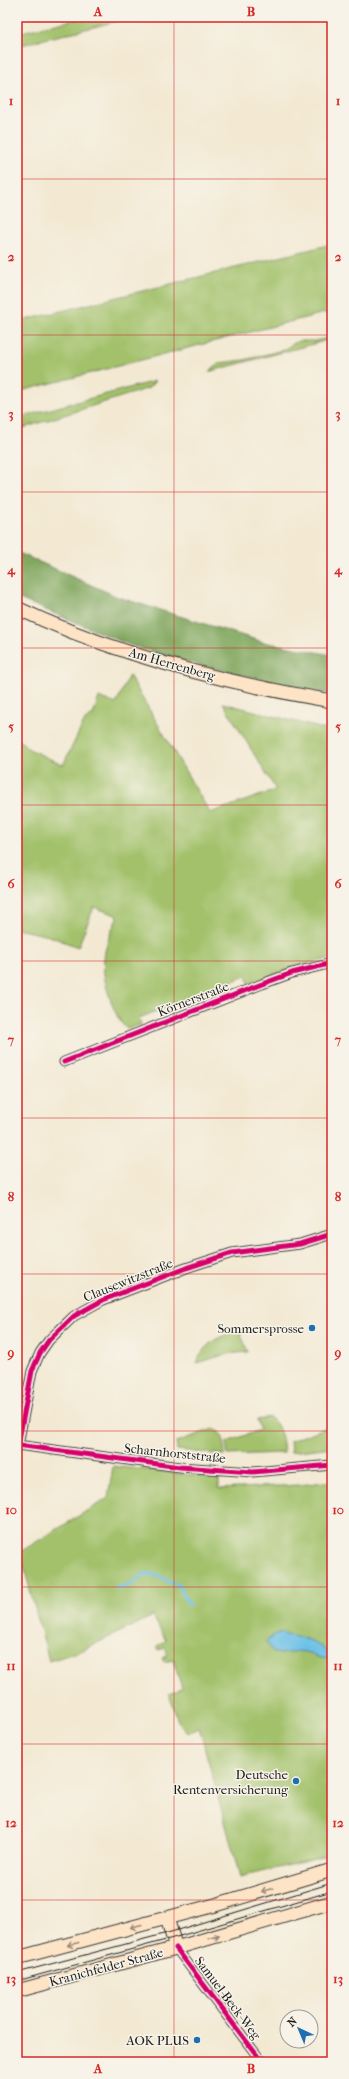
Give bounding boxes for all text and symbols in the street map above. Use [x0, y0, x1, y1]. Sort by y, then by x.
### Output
text: A [93, 4, 103, 19]
text: B [247, 4, 256, 19]
text: 1 [9, 93, 14, 108]
text: 1 [336, 93, 341, 108]
text: 2 [8, 249, 15, 264]
text: 2 [335, 249, 342, 264]
text: 3 [8, 406, 14, 422]
text: 3 [335, 406, 341, 422]
text: 4 [6, 562, 16, 578]
text: 4 [333, 562, 343, 578]
street label: Am Herrenberg [126, 644, 218, 684]
text: 5 [8, 719, 14, 734]
text: 5 [335, 719, 341, 734]
text: 6 [7, 876, 15, 891]
text: 6 [334, 876, 342, 891]
street label: Körnerstraße [155, 978, 231, 1019]
text: 7 [7, 1032, 15, 1047]
text: 7 [334, 1032, 342, 1047]
text: 8 [8, 1189, 15, 1204]
text: 8 [335, 1189, 342, 1204]
street label: Clausewitzstraße [81, 1255, 175, 1305]
place label: Sommersprosse [217, 1321, 305, 1336]
marker: Sommersprosse [307, 1323, 317, 1333]
text: 9 [7, 1345, 15, 1361]
text: 9 [334, 1345, 342, 1361]
street label: Scharnhorststraße [123, 1440, 227, 1466]
text: 10 [5, 1502, 17, 1517]
text: 10 [332, 1502, 344, 1517]
text: 11 [6, 1658, 16, 1673]
text: 11 [333, 1658, 343, 1673]
place label: Deutsche Rentenversicherung [173, 1767, 289, 1797]
marker: Deutsche Rentenversicherung [291, 1776, 301, 1786]
text: 12 [5, 1815, 17, 1830]
text: 12 [332, 1815, 344, 1830]
one-way arrow [261, 1887, 274, 1894]
one-way arrow [130, 1923, 143, 1930]
one-way arrow [207, 1933, 220, 1940]
one-way arrow [67, 1940, 80, 1948]
street label: Kranichfelder Straße [47, 1944, 165, 1989]
street label: Samuel-Beck-Weg [192, 1954, 265, 2043]
text: 13 [6, 1971, 16, 1987]
text: 13 [333, 1971, 343, 1987]
north arrow [279, 2009, 319, 2049]
text: N [285, 2014, 300, 2030]
place label: AOK PLUS [125, 2033, 189, 2048]
marker: AOK PLUS [192, 2035, 202, 2045]
text: A [93, 2061, 103, 2076]
text: B [247, 2061, 256, 2076]

